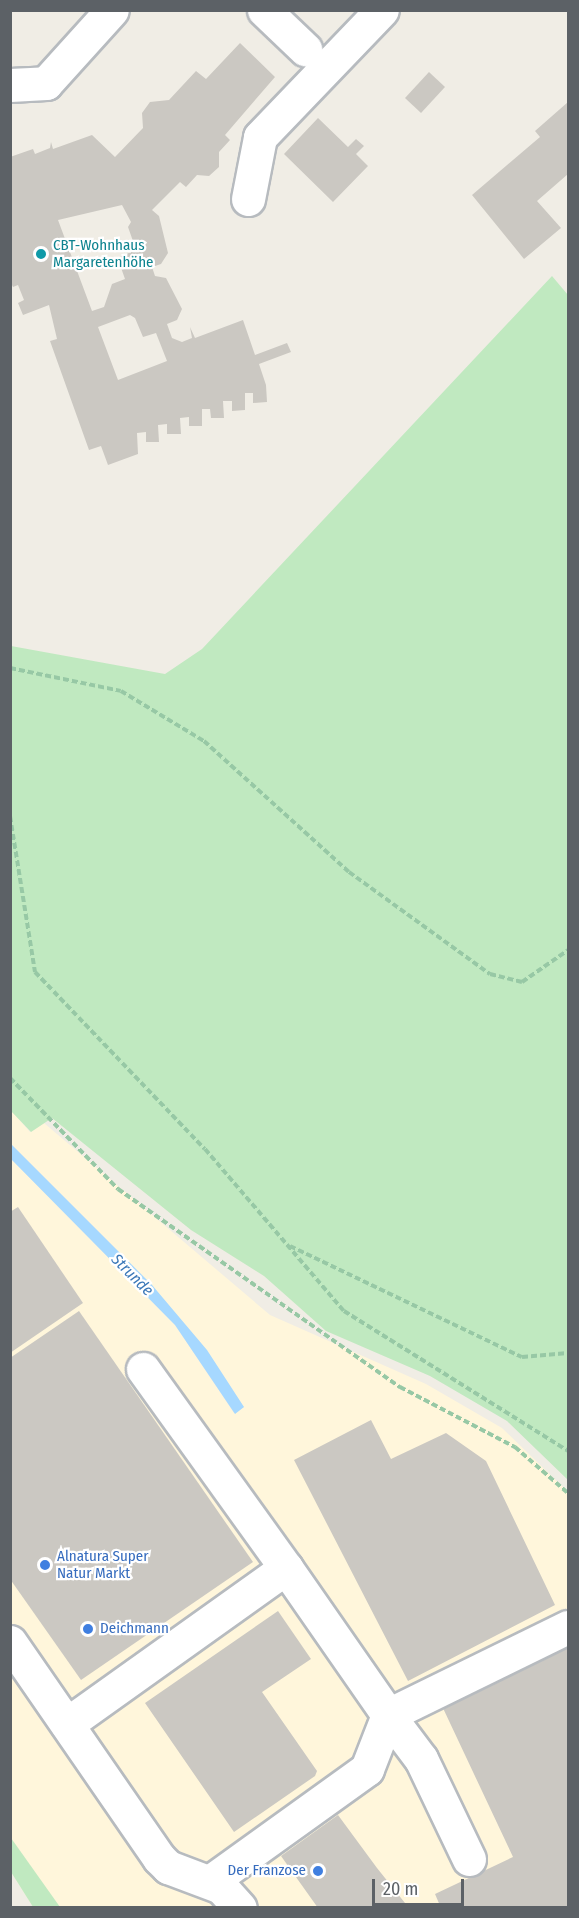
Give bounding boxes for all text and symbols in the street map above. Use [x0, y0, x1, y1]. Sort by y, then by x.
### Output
place label: CBT-Wohnhaus Margaretenhöhe [53, 236, 153, 271]
marker: CBT-Wohnhaus Margaretenhöhe [34, 247, 48, 261]
water label: Strunde [107, 1250, 157, 1300]
place label: Alnatura Super Natur Markt [57, 1547, 148, 1582]
marker: Alnatura Super Natur Markt [38, 1558, 52, 1572]
place label: Deichmann [100, 1620, 169, 1638]
marker: Deichmann [81, 1622, 95, 1636]
place label: Der Franzose [228, 1862, 306, 1880]
marker: Der Franzose [311, 1864, 325, 1878]
scale bar [375, 1867, 466, 1905]
text: 20 m [383, 1878, 418, 1900]

